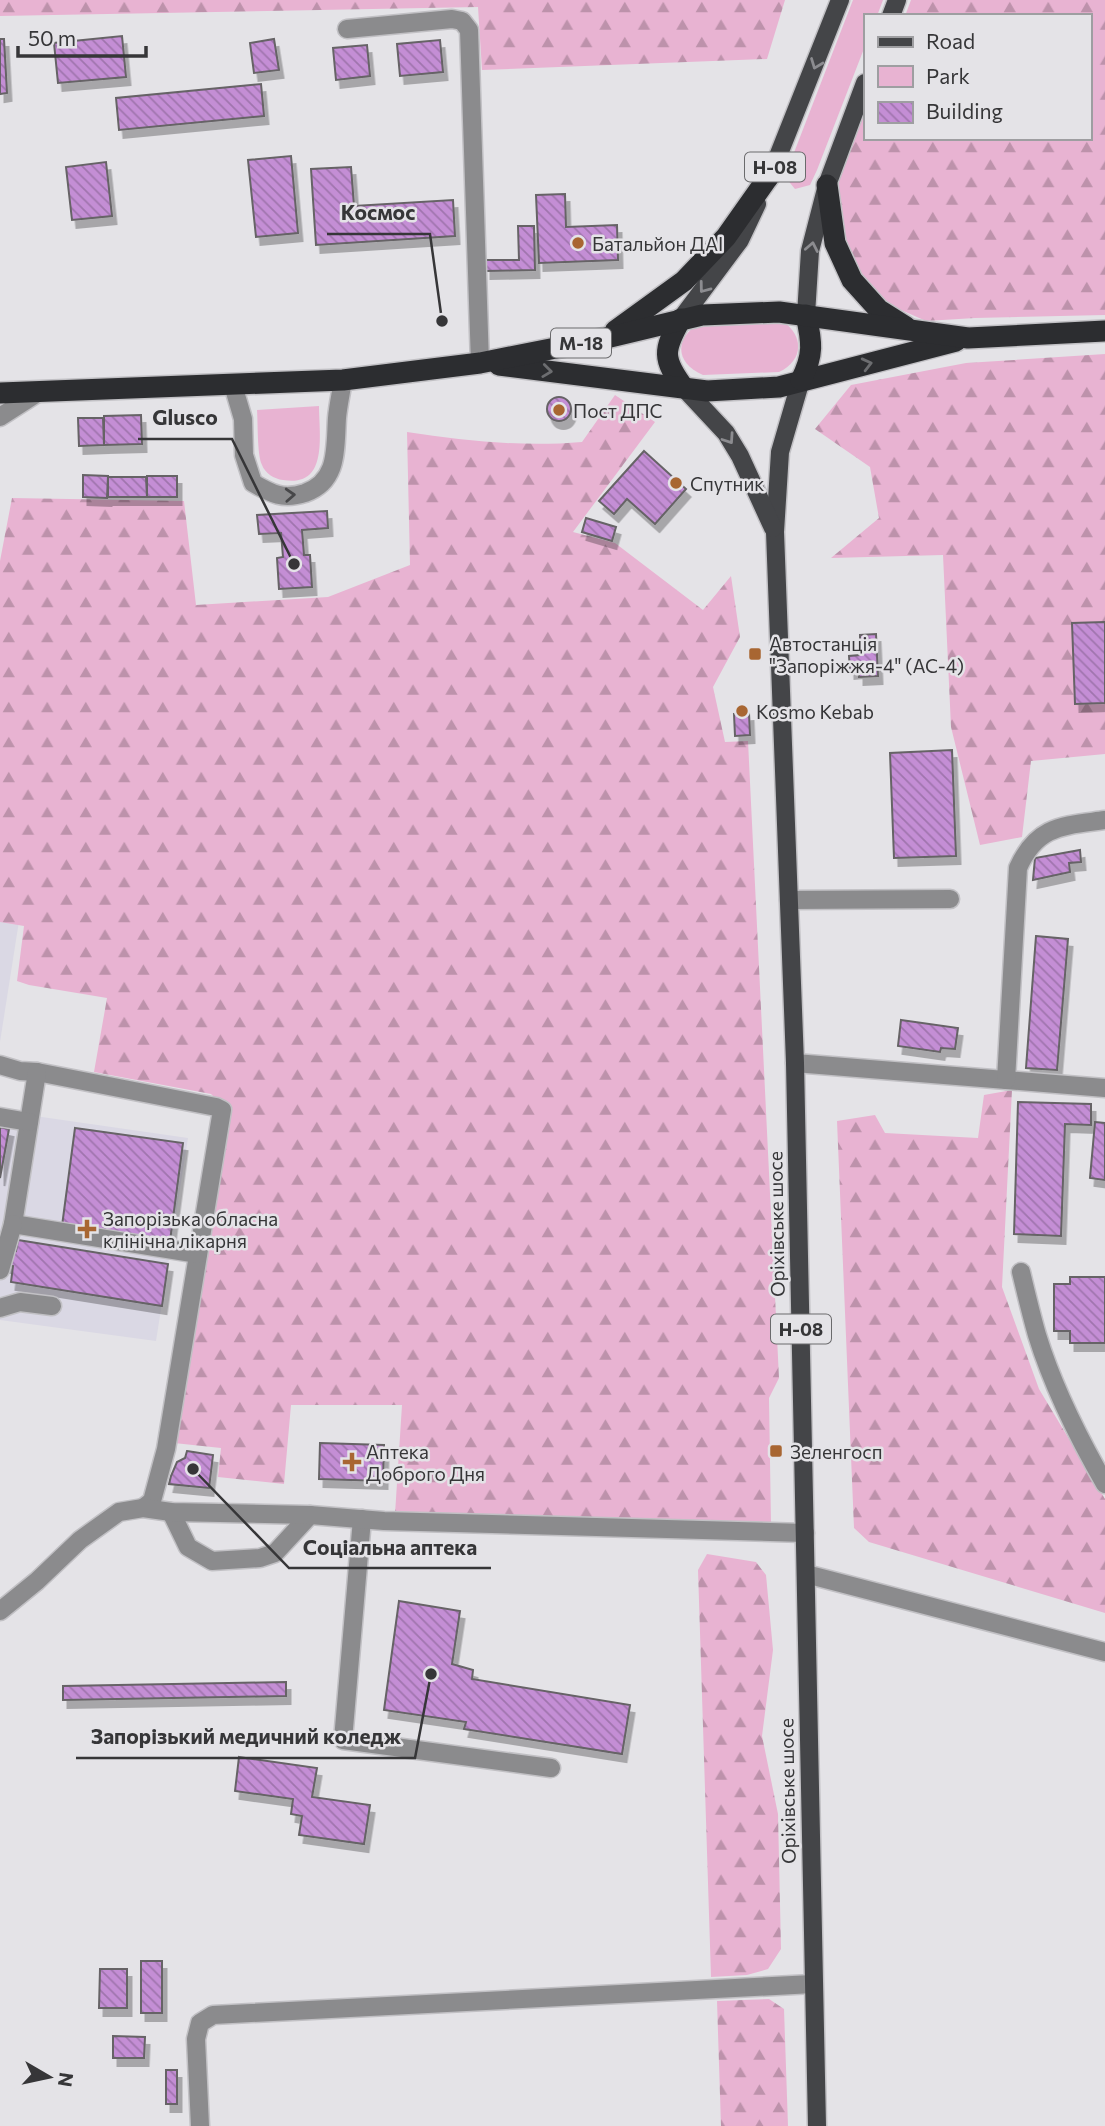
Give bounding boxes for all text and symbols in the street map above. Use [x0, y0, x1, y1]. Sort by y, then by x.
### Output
scale bar [18, 14, 145, 58]
legend [864, 14, 1091, 140]
text: 50 m [28, 25, 76, 50]
text: Road [926, 28, 975, 53]
one-way arrow [810, 57, 824, 69]
text: Park [926, 63, 970, 88]
text: Building [926, 98, 1003, 123]
road number: Н-08 [745, 152, 805, 182]
callout: Космос [327, 192, 430, 234]
text: Космос [341, 199, 415, 224]
place label: Батальйон ДАI [592, 232, 723, 255]
marker: Батальйон ДАI [570, 235, 586, 251]
one-way arrow [803, 241, 818, 253]
one-way arrow [700, 280, 713, 293]
road number: М-18 [551, 328, 611, 358]
one-way arrow [861, 358, 873, 372]
one-way arrow [542, 363, 553, 378]
callout: Glusco [138, 397, 232, 439]
place label: Пост ДПС [573, 399, 663, 422]
marker: Пост ДПС [551, 402, 567, 418]
text: Glusco [152, 404, 218, 429]
one-way arrow [721, 432, 734, 445]
place label: Спутник [690, 472, 765, 495]
marker: Спутник [668, 475, 684, 491]
one-way arrow [285, 487, 296, 502]
place label: Автостанція "Запоріжжя-4" (АС-4) [769, 632, 964, 677]
marker: Автостанція "Запоріжжя-4" (АС-4) [747, 646, 763, 662]
place label: Kosmo Kebab [756, 700, 874, 723]
marker: Kosmo Kebab [734, 703, 750, 719]
street label: Оріхівське шосе [763, 1151, 789, 1297]
place label: Запорізька обласна клінічна лікарня [103, 1207, 278, 1252]
marker: Запорізька обласна клінічна лікарня [77, 1219, 97, 1239]
road number: Н-08 [771, 1314, 831, 1344]
place label: Аптека Доброго Дня [366, 1440, 485, 1485]
place label: Зеленгосп [790, 1440, 883, 1463]
marker: Зеленгосп [768, 1443, 784, 1459]
marker: Аптека Доброго Дня [344, 1454, 360, 1470]
callout: Соціальна аптека [289, 1526, 491, 1568]
text: Соціальна аптека [303, 1534, 477, 1559]
callout: Запорізький медичний коледж [76, 1716, 415, 1758]
street label: Оріхівське шосе [774, 1718, 800, 1864]
text: Запорізький медичний коледж [91, 1723, 401, 1748]
north arrow [14, 2042, 84, 2112]
text: N [54, 2071, 79, 2089]

